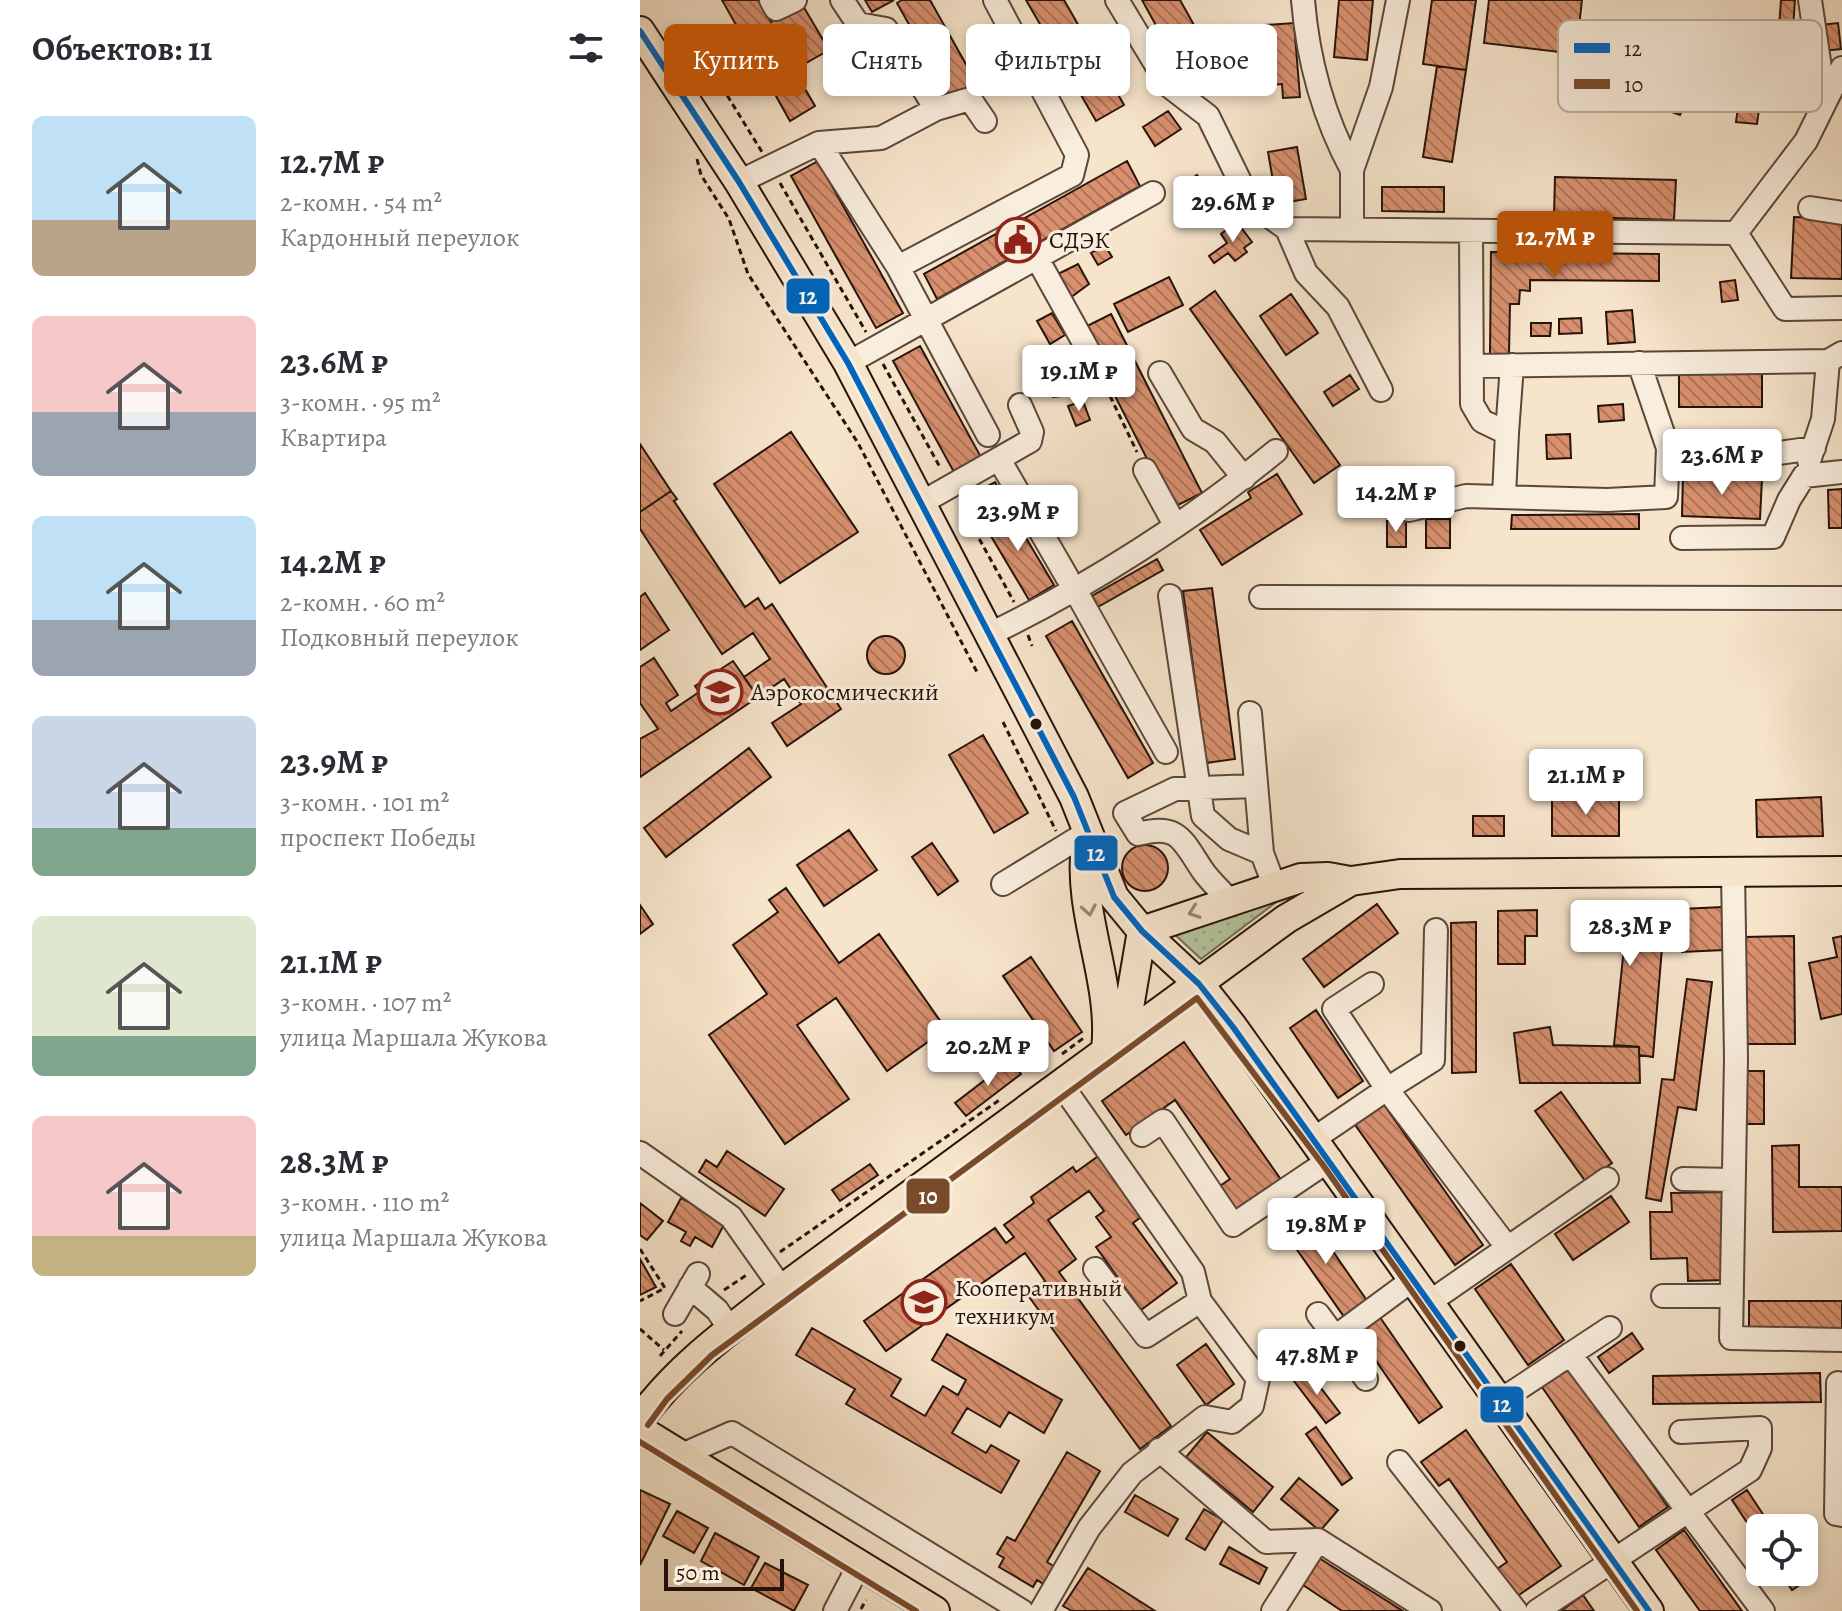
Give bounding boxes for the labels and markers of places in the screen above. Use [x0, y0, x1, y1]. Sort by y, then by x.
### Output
pin: 29.6M ₽ [1159, 176, 1307, 244]
pin: 12.7M ₽ [1481, 211, 1629, 279]
public building icon: СДЭК [994, 216, 1042, 264]
place label: СДЭК [1049, 224, 1110, 256]
pin: 19.1M ₽ [1005, 345, 1153, 413]
pin: 23.6M ₽ [1648, 429, 1796, 497]
pin: 14.2M ₽ [1322, 466, 1470, 534]
pin: 23.9M ₽ [944, 485, 1092, 553]
school or university icon: Аэрокосмический [696, 668, 744, 716]
place label: Аэрокосмический [750, 676, 939, 708]
unlabelled marker [1028, 716, 1044, 732]
pin: 21.1M ₽ [1512, 749, 1660, 817]
pin: 28.3M ₽ [1556, 900, 1704, 968]
pin: 20.2M ₽ [914, 1020, 1062, 1088]
pin: 19.8M ₽ [1252, 1198, 1400, 1266]
place label: Кооперативный техникум [955, 1272, 1122, 1332]
school or university icon: Кооперативный техникум [900, 1278, 948, 1326]
pin: 47.8M ₽ [1243, 1329, 1391, 1397]
unlabelled marker [1452, 1338, 1468, 1354]

